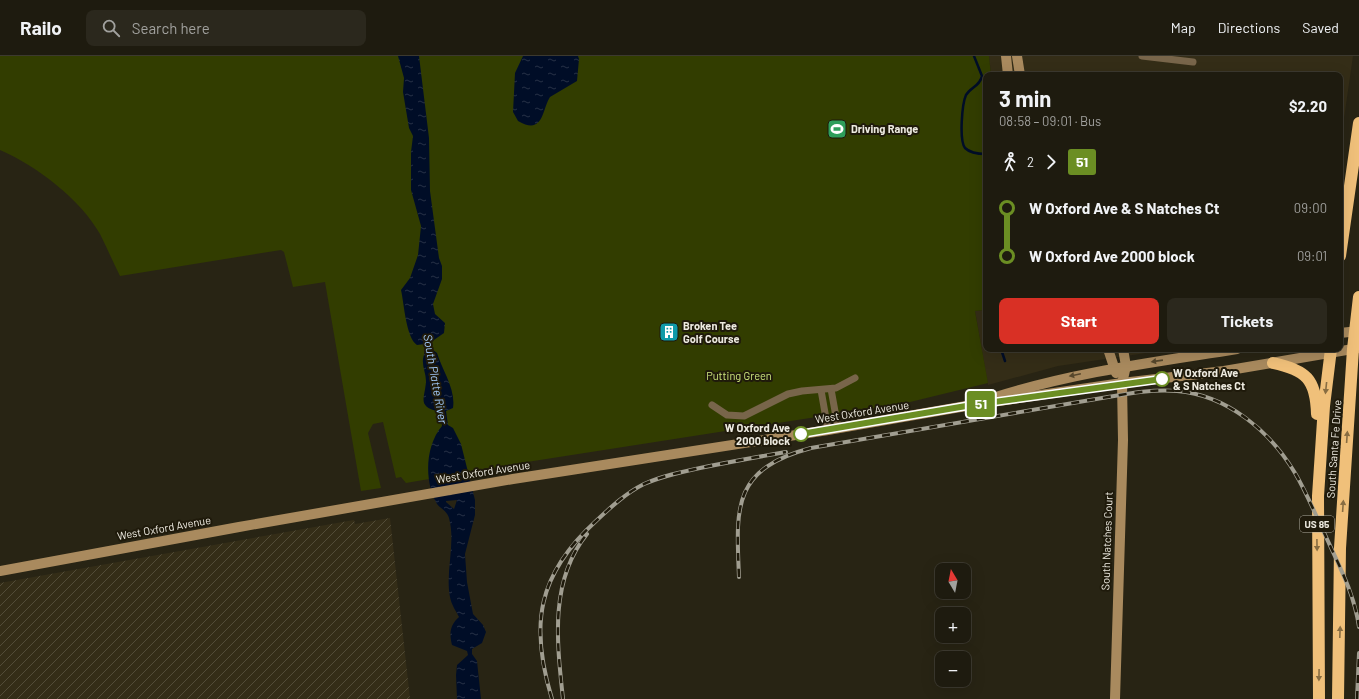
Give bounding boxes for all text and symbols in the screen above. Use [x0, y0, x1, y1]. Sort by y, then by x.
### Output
search box [86, 10, 366, 46]
text: Railo [20, 16, 62, 39]
icon: search [100, 17, 122, 39]
text: Search here [132, 19, 210, 37]
text: Map [1171, 19, 1196, 36]
text: Directions [1218, 19, 1280, 36]
text: Saved [1302, 19, 1339, 36]
text: 3 min [999, 85, 1051, 111]
text: $2.20 [1289, 97, 1327, 115]
text: 08:58 – 09:01 · Bus [999, 113, 1101, 129]
sports icon: Driving Range [826, 118, 848, 140]
place label: Driving Range [851, 122, 918, 135]
icon: walk [999, 151, 1021, 173]
icon: forward [1040, 151, 1062, 173]
text: 51 [1076, 153, 1088, 170]
text: 2 [1027, 154, 1034, 170]
text: W Oxford Ave & S Natches Ct [1029, 199, 1220, 217]
text: 09:00 [1294, 200, 1327, 216]
text: W Oxford Ave 2000 block [1029, 247, 1195, 265]
text: 09:01 [1297, 248, 1327, 264]
button: Start [999, 298, 1159, 344]
button: Tickets [1167, 298, 1327, 344]
place label: Broken Tee Golf Course [683, 319, 739, 345]
building icon: Broken Tee Golf Course [658, 321, 680, 343]
water label: South Platte River [421, 333, 451, 426]
one-way arrow [1151, 358, 1163, 364]
place label: W Oxford Ave & S Natches Ct [1173, 366, 1245, 392]
park label: Putting Green [706, 369, 772, 382]
marker: W Oxford Ave & S Natches Ct [1154, 371, 1170, 387]
one-way arrow [1069, 373, 1081, 379]
one-way arrow [1323, 382, 1329, 394]
line badge: 51 [963, 391, 999, 417]
text: 51 [975, 395, 987, 412]
street label: West Oxford Avenue [814, 398, 910, 425]
street label: South Santa Fe Drive [1324, 399, 1343, 499]
place label: W Oxford Ave 2000 block [725, 421, 790, 447]
marker: W Oxford Ave 2000 block [793, 426, 809, 442]
one-way arrow [1344, 431, 1351, 443]
street label: West Oxford Avenue [435, 458, 531, 485]
street label: South Natches Court [1098, 491, 1115, 591]
one-way arrow [1340, 499, 1346, 512]
street label: West Oxford Avenue [116, 513, 212, 542]
road number: US 85 [1300, 516, 1334, 532]
one-way arrow [1314, 539, 1321, 551]
north arrow [935, 563, 971, 599]
map controls [935, 563, 971, 687]
button: + [935, 607, 971, 643]
one-way arrow [1337, 625, 1343, 638]
button: − [935, 651, 971, 687]
one-way arrow [1316, 669, 1322, 682]

